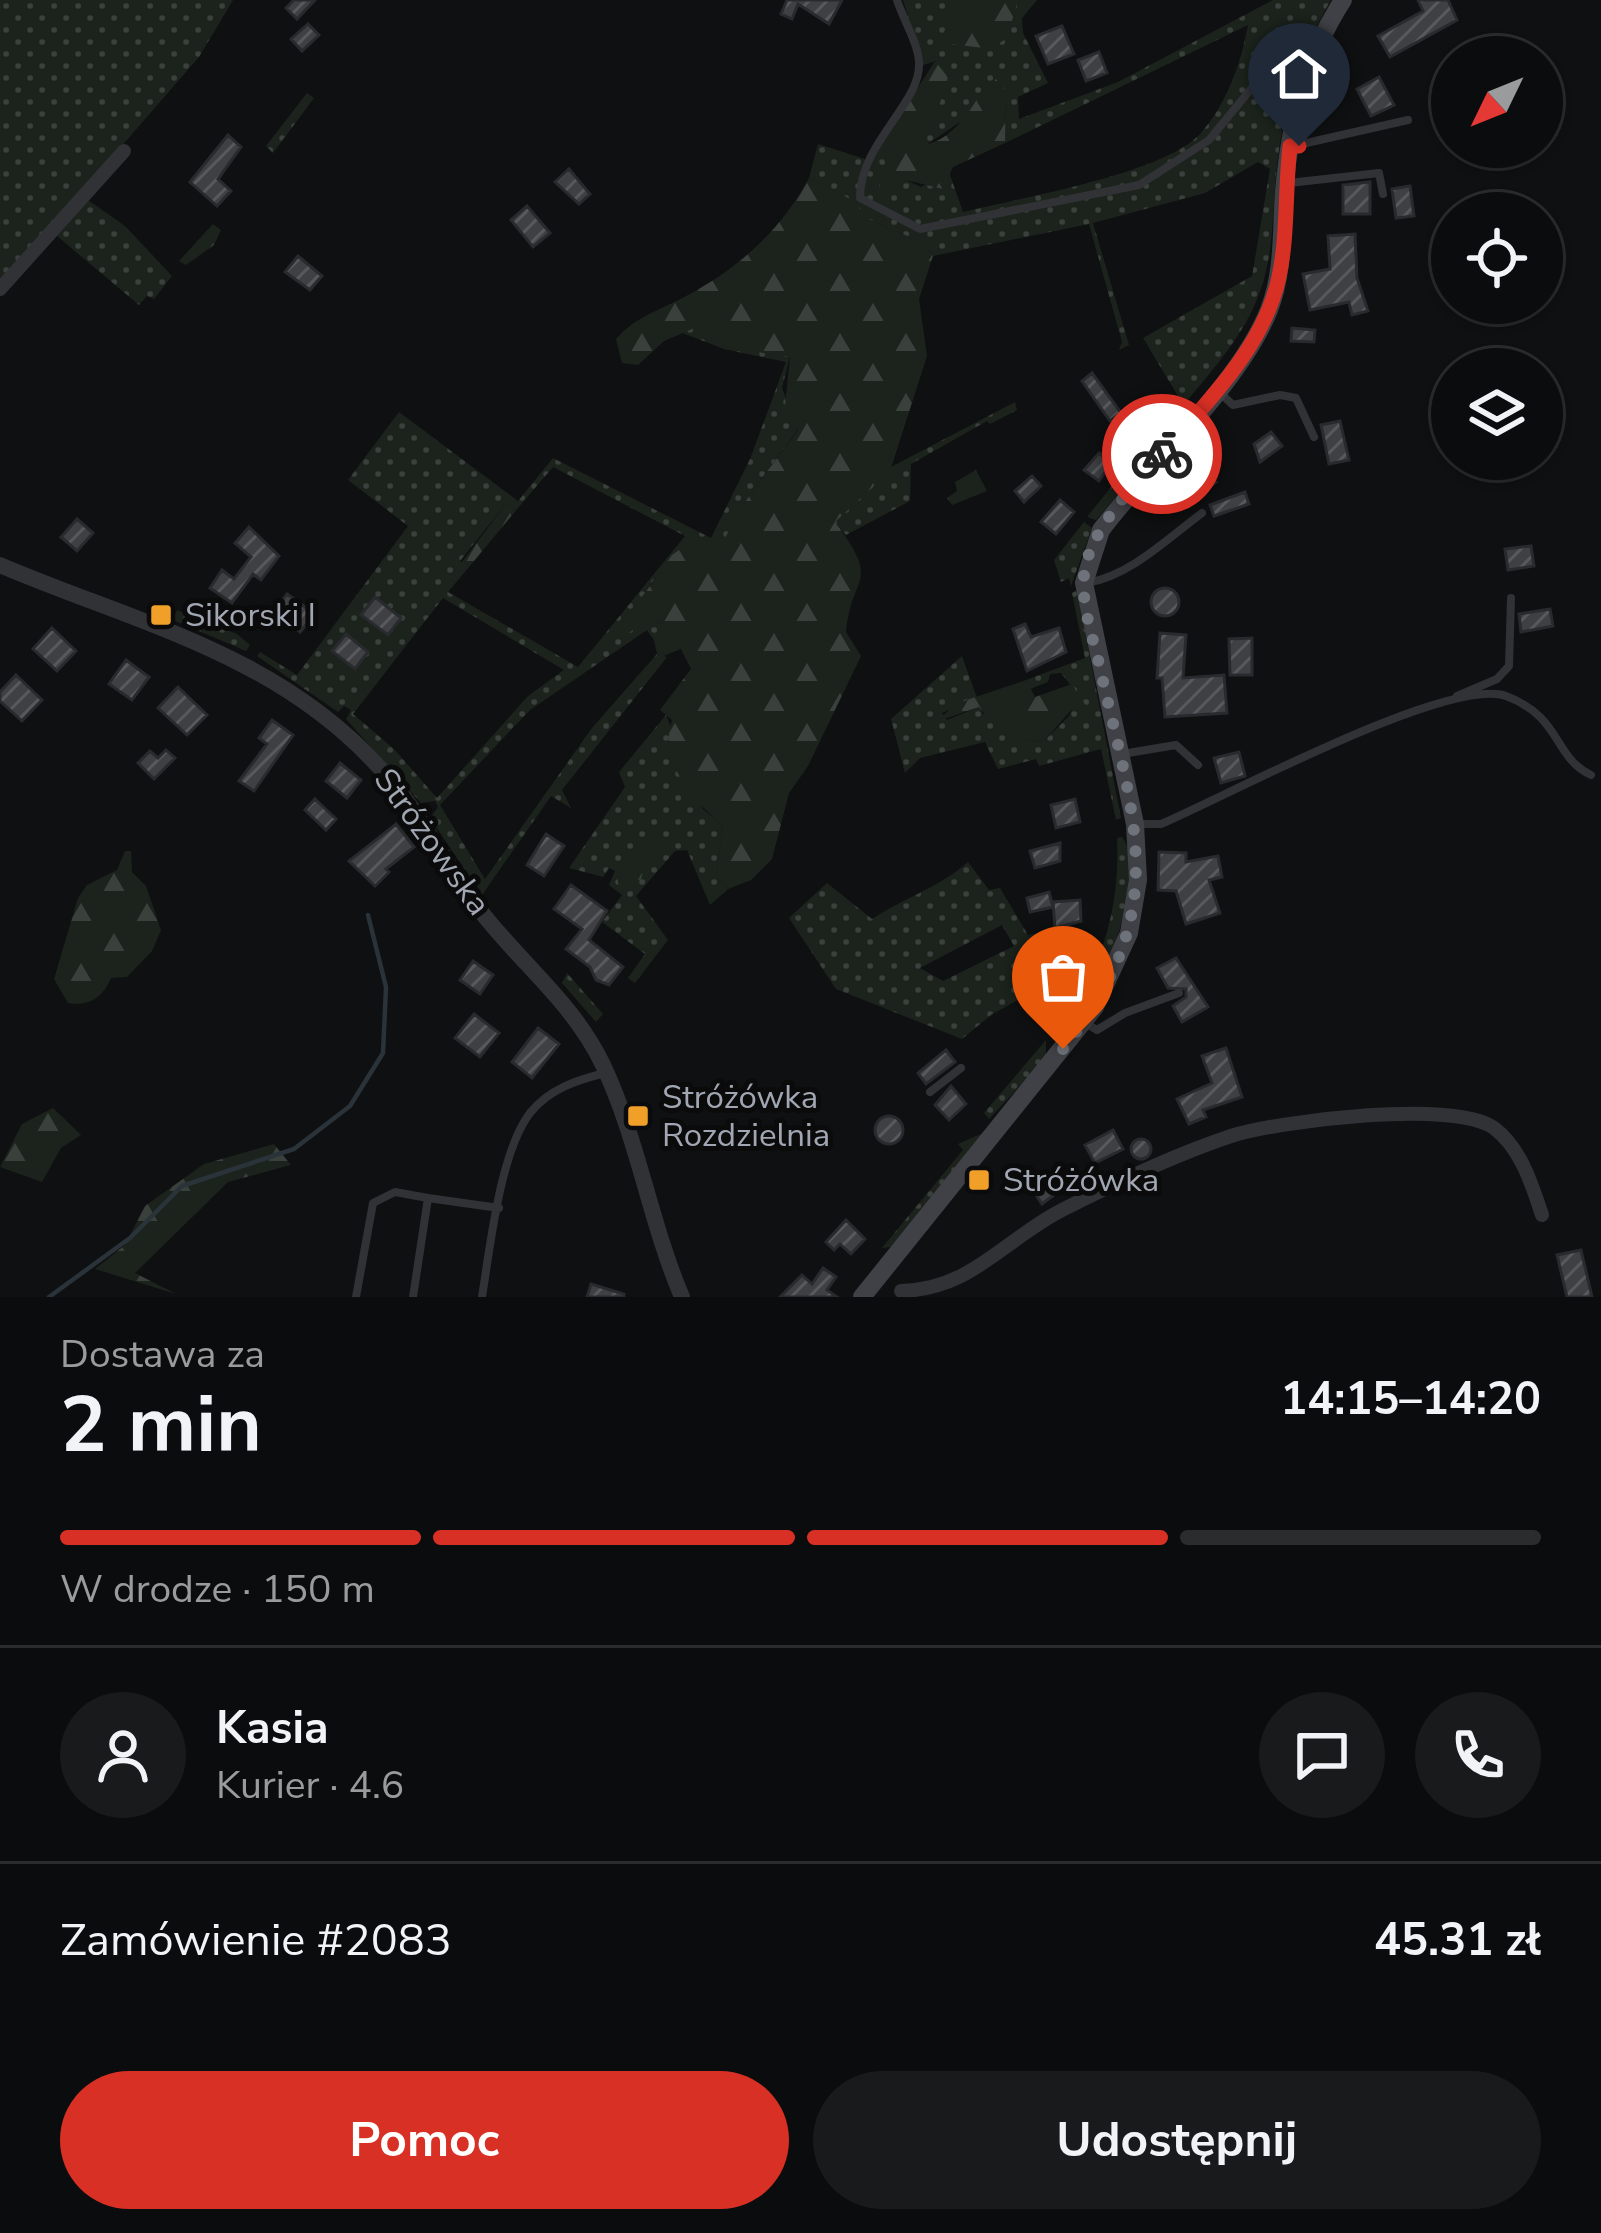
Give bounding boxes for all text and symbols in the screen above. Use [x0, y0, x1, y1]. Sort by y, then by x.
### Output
pin [1248, 23, 1350, 146]
north arrow [1431, 36, 1563, 168]
map controls [1431, 36, 1563, 480]
icon: home [1266, 41, 1332, 107]
button: locate [1431, 192, 1563, 324]
button: layers [1431, 348, 1563, 480]
courier [1102, 394, 1222, 514]
icon: bike [1129, 421, 1195, 487]
place label: Sikorski I [185, 593, 316, 638]
marker: Sikorski I [148, 602, 174, 628]
street label: Stróżowska [363, 759, 501, 925]
pin [1012, 926, 1114, 1049]
icon: bag [1030, 944, 1096, 1010]
place label: Stróżówka Rozdzielnia [662, 1075, 830, 1158]
marker: Stróżówka Rozdzielnia [625, 1103, 651, 1129]
place label: Stróżówka [1003, 1158, 1159, 1203]
marker: Stróżówka [966, 1167, 992, 1193]
text: Dostawa za [60, 1328, 265, 1381]
text: 14:15–14:20 [1280, 1369, 1541, 1430]
text: 2 min [60, 1372, 262, 1479]
text: W drodze · 150 m [60, 1563, 375, 1616]
button: person [60, 1692, 186, 1818]
button: chat [1259, 1692, 1385, 1818]
button: phone [1415, 1692, 1541, 1818]
text: Kasia [216, 1698, 329, 1759]
text: Kurier · 4.6 [216, 1759, 404, 1812]
text: Zamówienie #2083 [60, 1910, 452, 1971]
text: 45.31 zł [1374, 1910, 1541, 1971]
button: Pomoc [60, 2071, 789, 2209]
button: Udostępnij [813, 2071, 1541, 2209]

